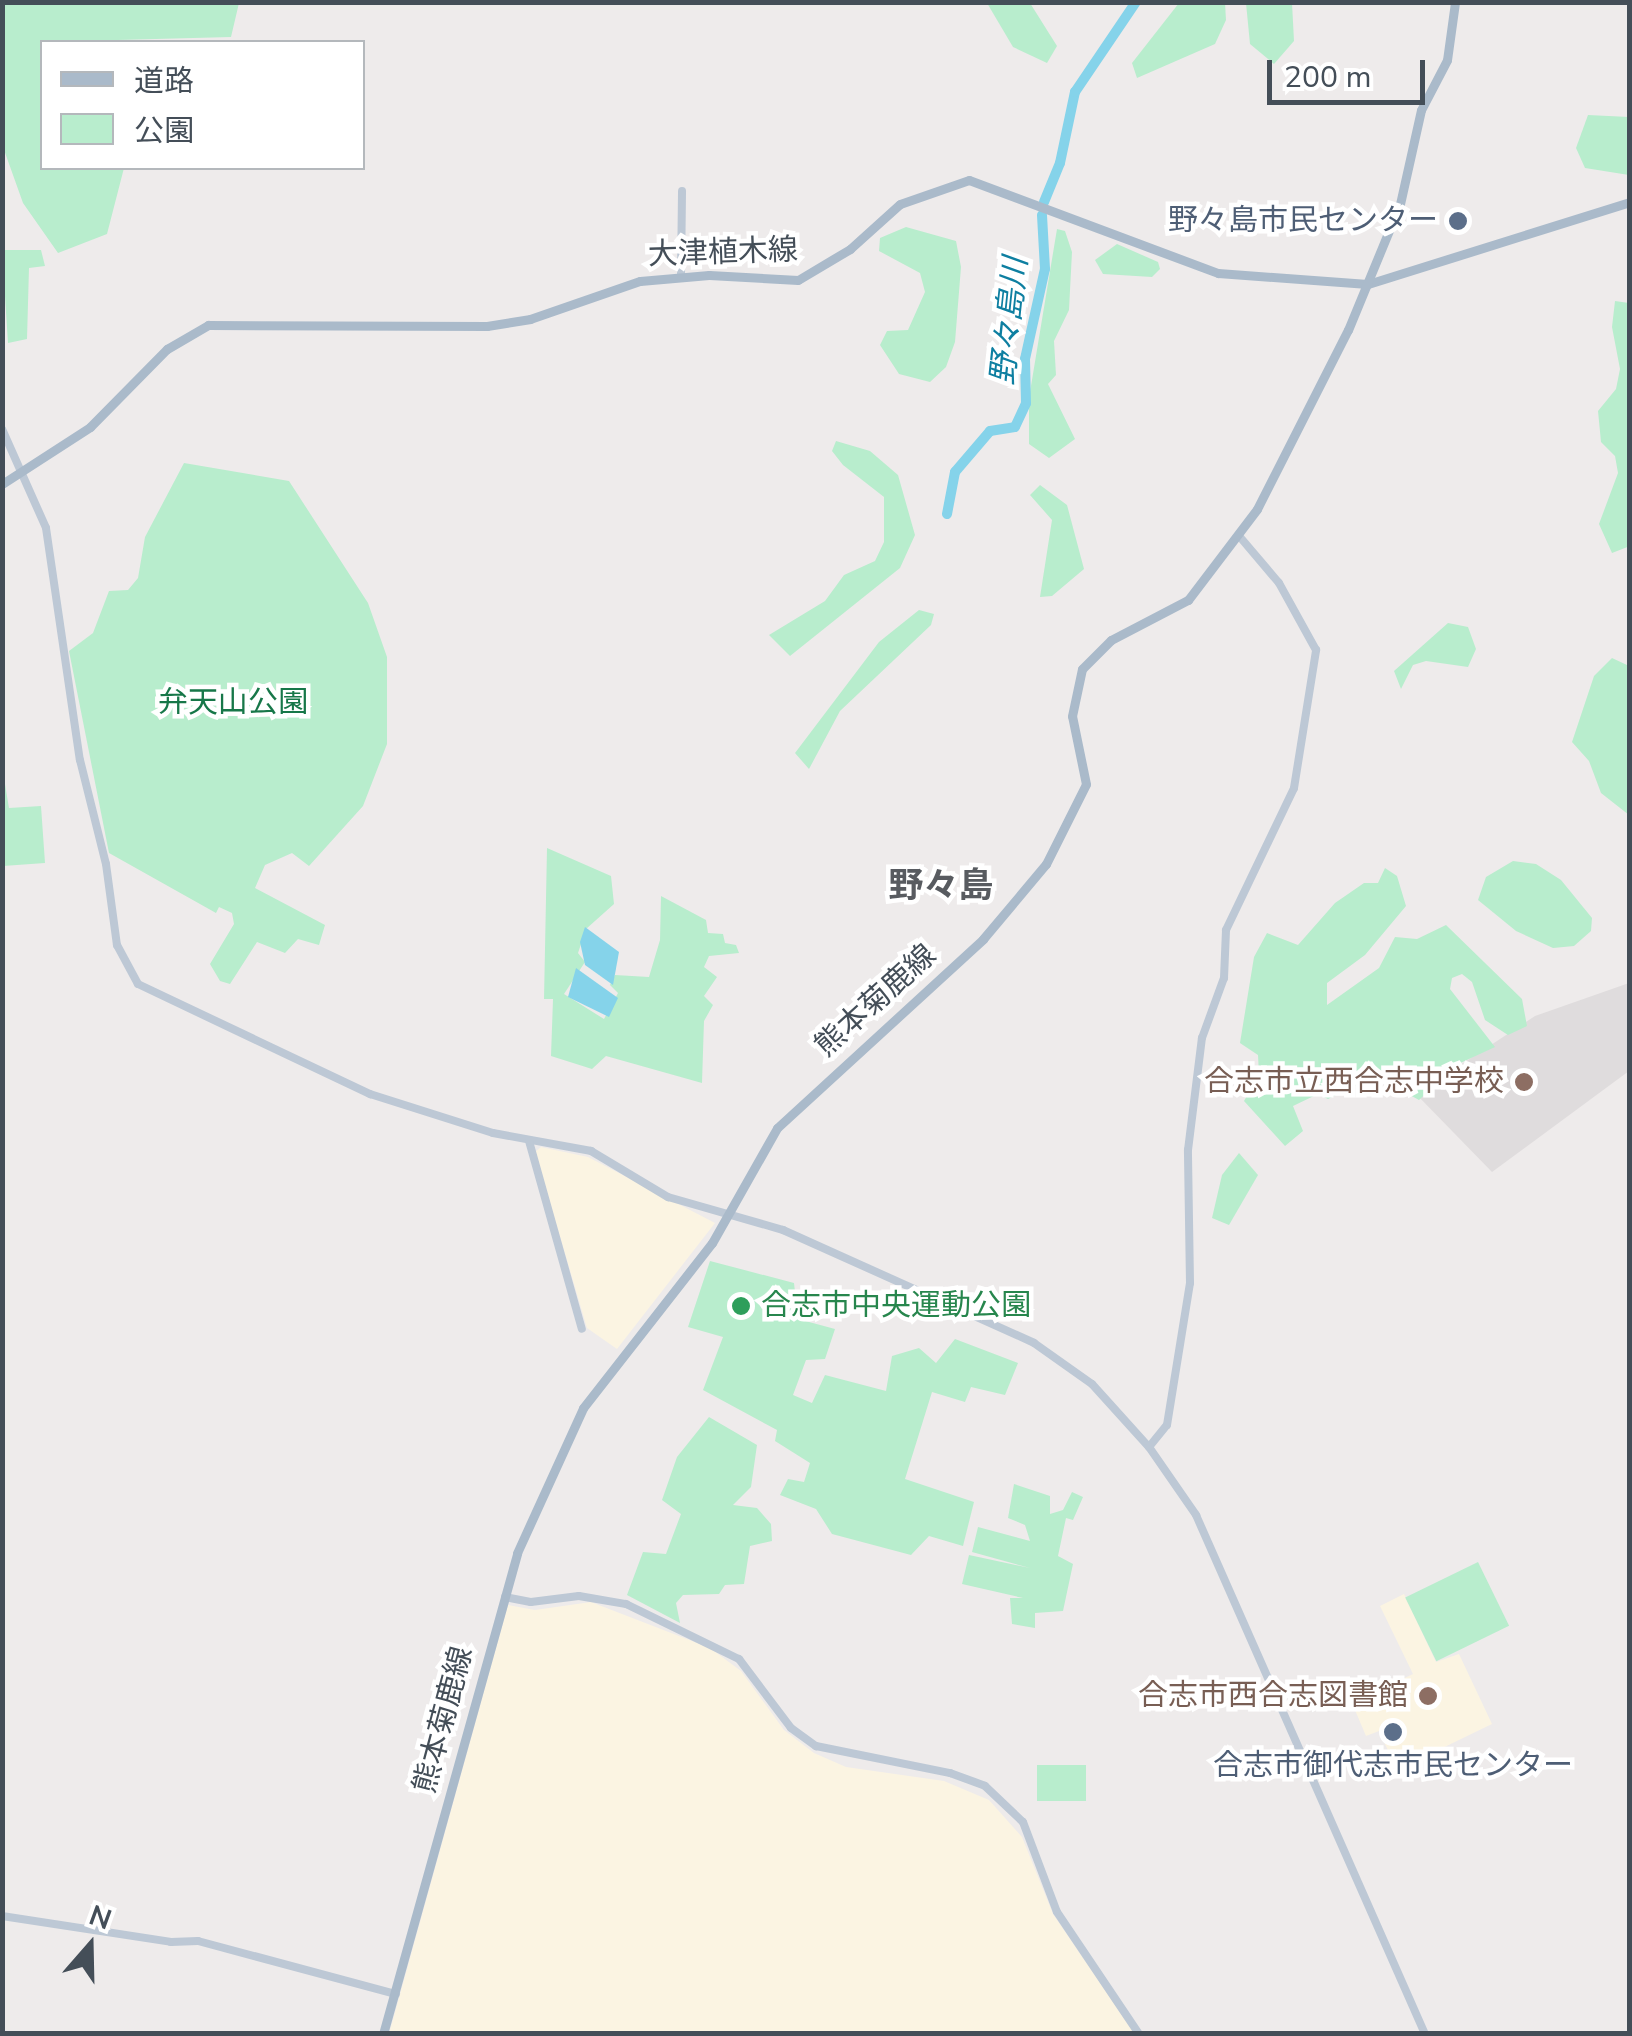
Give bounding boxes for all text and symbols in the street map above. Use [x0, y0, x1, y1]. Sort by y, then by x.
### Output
legend [40, 40, 365, 170]
scale bar [1272, 40, 1430, 102]
text: 200 m [1284, 57, 1371, 98]
text: 道路 [134, 61, 194, 102]
text: 公園 [134, 111, 194, 152]
place label: 野々島市民センター [1168, 203, 1438, 239]
marker: 野々島市民センター [1447, 210, 1469, 232]
street label: 大津植木線 [647, 232, 799, 274]
water label: 野々島川 [984, 255, 1036, 387]
park label: 弁天山公園 [158, 685, 308, 721]
district label: 野々島 [889, 865, 993, 907]
street label: 熊本菊鹿線 [808, 937, 944, 1065]
place label: 合志市立西合志中学校 [1204, 1064, 1504, 1100]
marker: 合志市立西合志中学校 [1513, 1071, 1535, 1093]
place label: 合志市中央運動公園 [761, 1288, 1031, 1324]
marker: 合志市中央運動公園 [730, 1295, 752, 1317]
street label: 熊本菊鹿線 [407, 1643, 481, 1797]
place label: 合志市西合志図書館 [1138, 1678, 1408, 1714]
marker: 合志市西合志図書館 [1417, 1685, 1439, 1707]
marker: 合志市御代志市民センター [1382, 1721, 1404, 1743]
place label: 合志市御代志市民センター [1213, 1748, 1573, 1784]
north arrow [40, 1896, 140, 1996]
text: N [84, 1896, 117, 1939]

